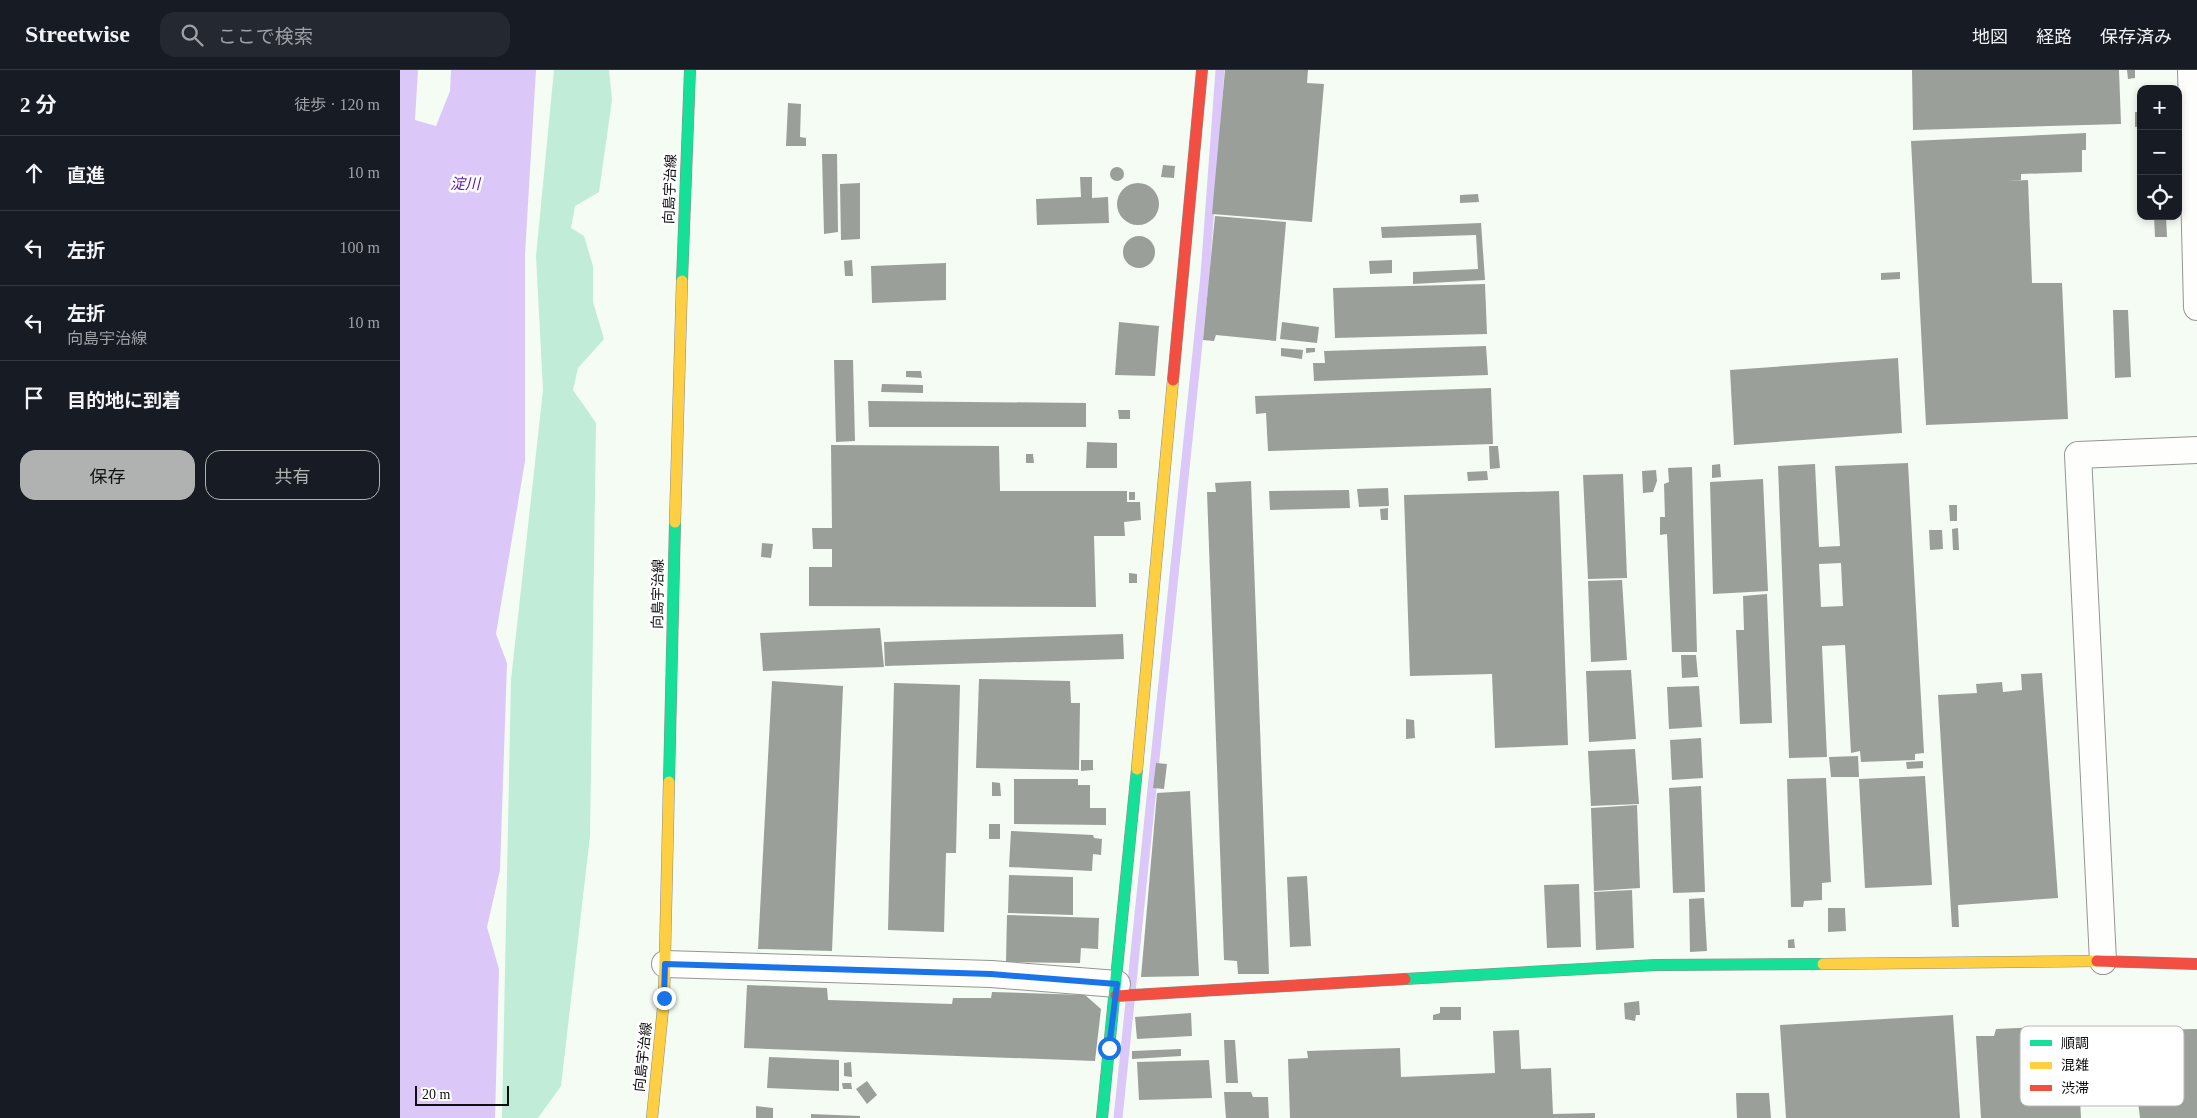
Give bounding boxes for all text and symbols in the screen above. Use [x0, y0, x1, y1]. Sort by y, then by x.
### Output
search box [160, 12, 510, 57]
text: Streetwise [25, 21, 130, 47]
icon: search [178, 21, 206, 49]
text: ここで検索 [218, 26, 313, 47]
text: 地図 [1972, 27, 2008, 47]
text: 経路 [2036, 27, 2072, 47]
text: 保存済み [2100, 27, 2172, 47]
map controls [2137, 85, 2182, 220]
button: + [2137, 85, 2182, 130]
text: 2 分 [20, 93, 57, 117]
text: 徒歩 · 120 m [294, 96, 380, 113]
button: − [2137, 130, 2182, 175]
street label: 向島宇治線 [661, 154, 679, 224]
icon: ahead [20, 159, 48, 187]
text: 10 m [348, 164, 380, 181]
text: 直進 [67, 165, 105, 186]
button: locate [2137, 175, 2182, 220]
water label: 淀川 [450, 176, 482, 192]
icon: left [20, 234, 48, 262]
text: 100 m [340, 239, 380, 256]
text: 左折 [67, 240, 105, 261]
text: 左折 [67, 303, 105, 324]
icon: left [20, 309, 48, 337]
text: 10 m [348, 314, 380, 331]
text: 向島宇治線 [67, 330, 147, 347]
icon: arrive [20, 384, 48, 412]
text: 目的地に到着 [67, 390, 181, 411]
button: 保存 [20, 450, 195, 500]
button: 共有 [205, 450, 380, 500]
street label: 向島宇治線 [650, 559, 666, 629]
route end [653, 987, 676, 1010]
street label: 向島宇治線 [632, 1021, 654, 1093]
legend [2020, 1026, 2184, 1106]
text: 順調 [2061, 1036, 2089, 1051]
route start [1098, 1037, 1121, 1060]
text: 混雑 [2061, 1057, 2089, 1073]
text: 渋滞 [2061, 1081, 2089, 1096]
scale bar [415, 1083, 509, 1106]
text: 20 m [422, 1087, 450, 1102]

